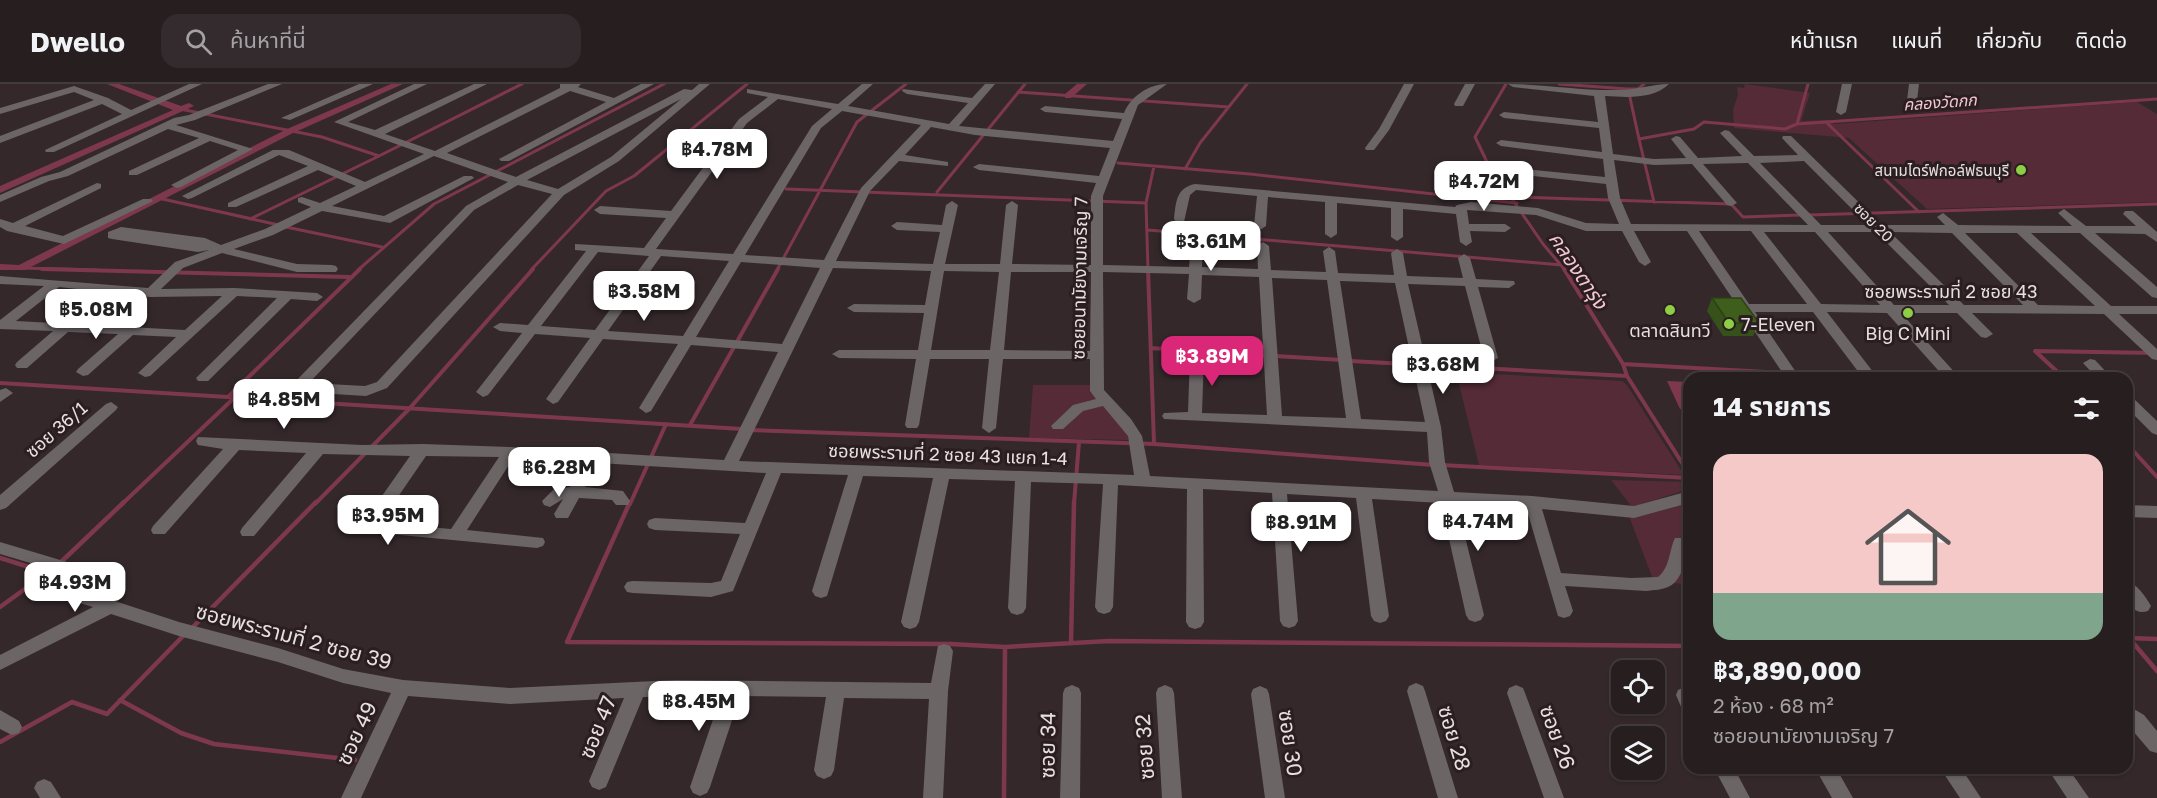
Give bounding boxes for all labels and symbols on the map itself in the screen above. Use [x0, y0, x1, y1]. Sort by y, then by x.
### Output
water label: คลองวัดกก [1903, 89, 1979, 115]
pin: ฿4.78M [668, 129, 766, 180]
pin: ฿4.72M [1435, 161, 1533, 212]
place label: สนามไดร์ฟกอล์ฟธนบุรี [1875, 161, 2009, 180]
marker: สนามไดร์ฟกอล์ฟธนบุรี [2014, 163, 2028, 177]
street label: ซอยอนามัยงามเจริญ 7 [1067, 196, 1091, 360]
street label: ซอย 20 [1851, 199, 1897, 245]
pin: ฿3.61M [1162, 221, 1260, 272]
water label: คลองตารุ่ง [1543, 227, 1614, 315]
pin: ฿3.58M [595, 271, 693, 322]
street label: ซอยพระรามที่ 2 ซอย 43 [1865, 279, 2038, 302]
pin: ฿5.08M [47, 289, 145, 340]
marker: ตลาดสินทวี [1663, 303, 1677, 317]
marker: Big C Mini [1901, 306, 1915, 320]
place label: 7-Eleven [1741, 313, 1815, 335]
marker: 7-Eleven [1722, 317, 1736, 331]
place label: ตลาดสินทวี [1629, 319, 1711, 341]
place label: Big C Mini [1865, 322, 1951, 344]
pin: ฿3.89M [1163, 336, 1261, 387]
pin: ฿3.68M [1394, 344, 1492, 395]
pin: ฿4.85M [235, 379, 333, 430]
street label: ซอย 36/1 [21, 396, 91, 462]
street label: ซอยพระรามที่ 2 ซอย 43 แยก 1-4 [828, 438, 1068, 469]
pin: ฿6.28M [510, 447, 608, 498]
pin: ฿3.95M [339, 495, 437, 546]
pin: ฿4.74M [1429, 501, 1527, 552]
pin: ฿8.91M [1252, 502, 1350, 553]
pin: ฿4.93M [26, 562, 124, 613]
street label: ซอยพระรามที่ 2 ซอย 39 [193, 596, 395, 675]
pin: ฿8.45M [650, 681, 748, 732]
street label: ซอย 47 [573, 692, 621, 762]
street label: ซอย 49 [330, 697, 382, 769]
street label: ซอย 26 [1534, 701, 1582, 773]
street label: ซอย 28 [1433, 702, 1477, 774]
street label: ซอย 30 [1273, 708, 1309, 778]
street label: ซอย 34 [1033, 711, 1061, 779]
street label: ซอย 32 [1129, 713, 1159, 781]

